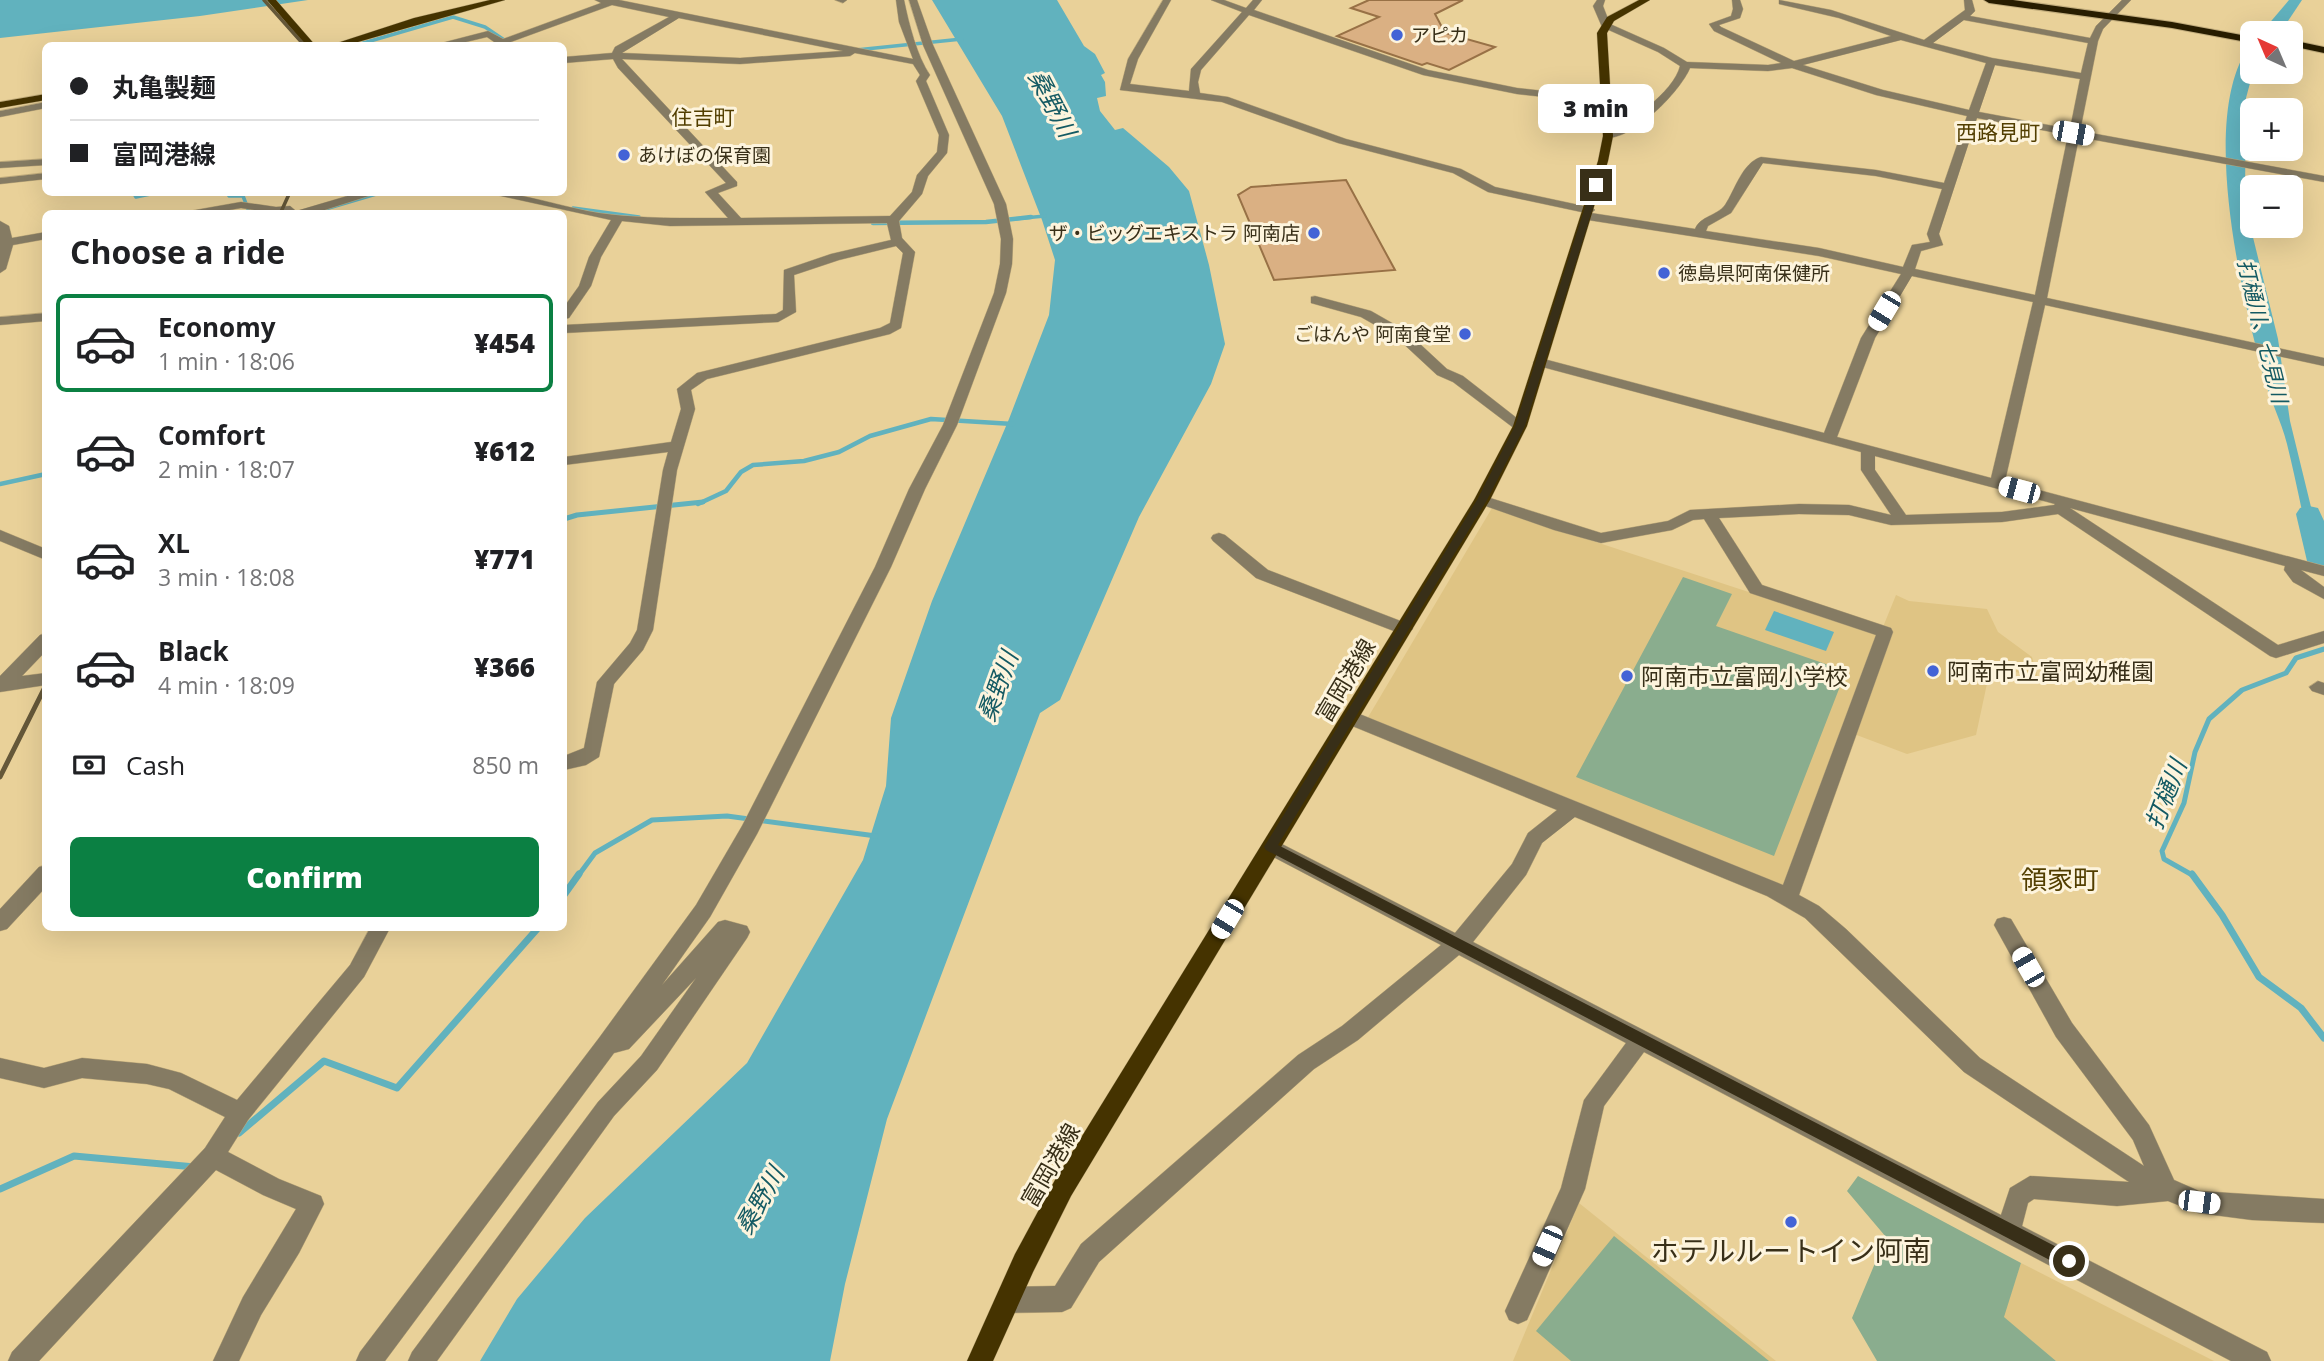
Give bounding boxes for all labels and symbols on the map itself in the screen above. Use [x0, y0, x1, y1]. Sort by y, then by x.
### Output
north arrow [2240, 21, 2303, 84]
place label: アピカ [1411, 22, 1468, 48]
marker: アピカ [1389, 27, 1405, 43]
water label: 桑野川 [1022, 63, 1086, 145]
callout: 3 min [1538, 83, 1654, 132]
district label: 住吉町 [672, 103, 735, 131]
district label: 西路見町 [1956, 118, 2040, 146]
car [2051, 119, 2096, 147]
place label: あけぼの保育園 [638, 142, 771, 168]
marker: あけぼの保育園 [616, 147, 632, 163]
route end [1580, 169, 1612, 201]
place label: ザ・ビッグエキストラ 阿南店 [1049, 220, 1300, 246]
marker: ザ・ビッグエキストラ 阿南店 [1306, 225, 1322, 241]
water label: 打樋川、七見川 [2232, 256, 2295, 408]
place label: 徳島県阿南保健所 [1678, 260, 1830, 286]
marker: 徳島県阿南保健所 [1656, 265, 1672, 281]
car [1865, 288, 1904, 334]
place label: ごはんや 阿南食堂 [1294, 321, 1451, 347]
marker: ごはんや 阿南食堂 [1457, 326, 1473, 342]
car [1996, 474, 2043, 506]
street label: 富岡港線 [1308, 632, 1382, 728]
water label: 桑野川 [969, 644, 1026, 725]
place label: 阿南市立富岡幼稚園 [1947, 655, 2154, 687]
place label: 阿南市立富岡小学校 [1641, 660, 1848, 692]
marker: 阿南市立富岡幼稚園 [1925, 663, 1941, 679]
marker: 阿南市立富岡小学校 [1619, 668, 1635, 684]
water label: 打樋川 [2137, 752, 2194, 834]
district label: 領家町 [2021, 861, 2099, 897]
car [1208, 896, 1247, 942]
car [2009, 944, 2048, 990]
street label: 富岡港線 [1013, 1117, 1087, 1213]
water label: 桑野川 [727, 1158, 792, 1239]
car [2177, 1189, 2222, 1215]
marker: ホテルルートイン阿南 [1783, 1214, 1799, 1230]
car [1529, 1223, 1566, 1269]
place label: ホテルルートイン阿南 [1651, 1231, 1931, 1269]
route start [2053, 1245, 2085, 1277]

